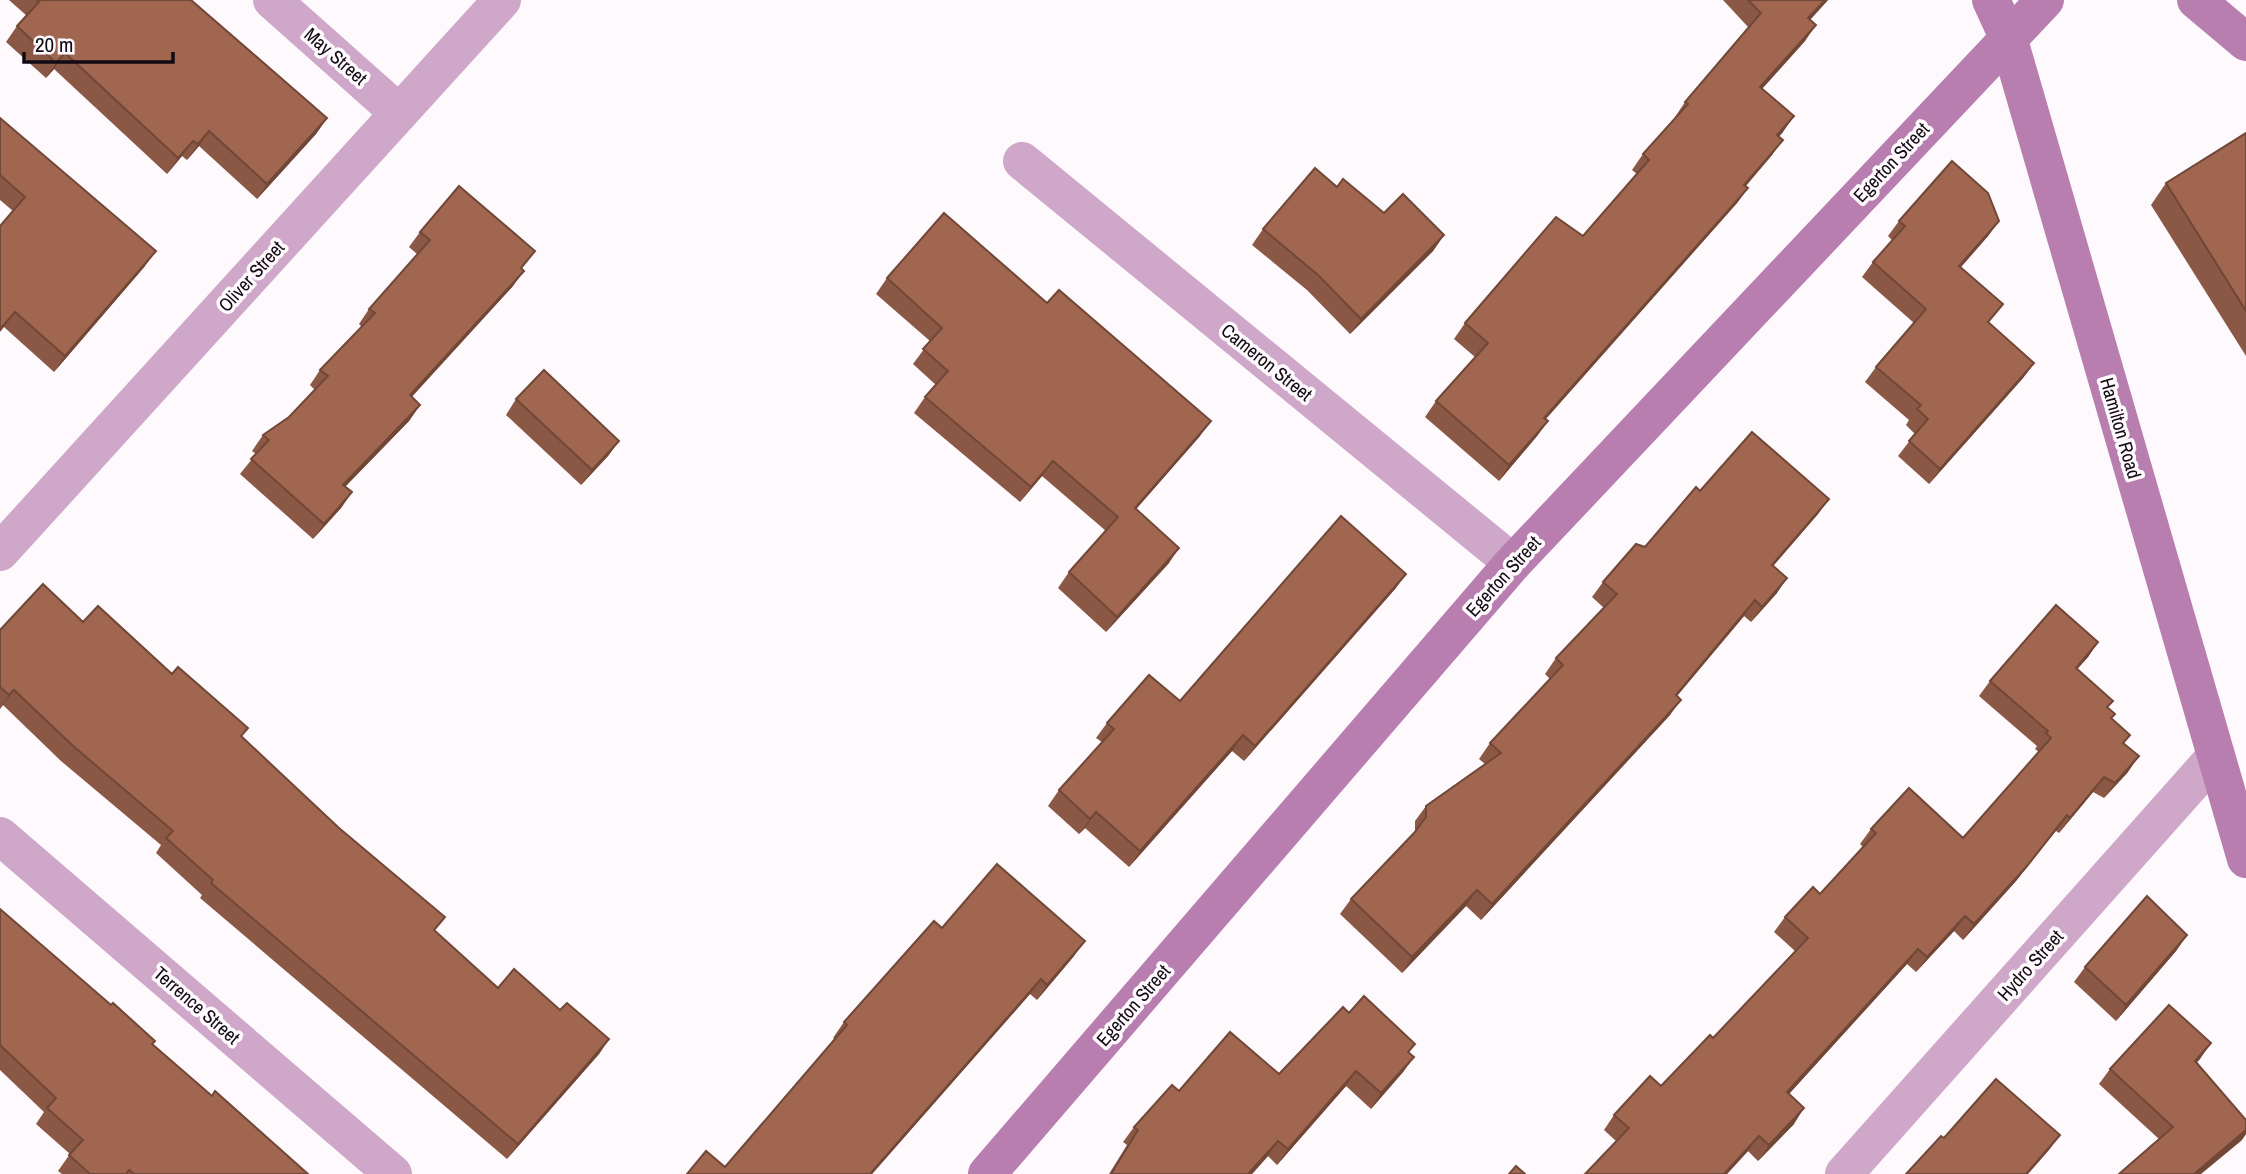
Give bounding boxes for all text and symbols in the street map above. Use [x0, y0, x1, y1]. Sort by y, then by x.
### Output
scale bar [24, 21, 173, 65]
street label: May Street [299, 21, 373, 91]
text: 20 m [35, 30, 73, 59]
street label: Egerton Street [1847, 116, 1935, 208]
street label: Oliver Street [212, 234, 290, 317]
street label: Cameron Street [1216, 317, 1318, 407]
street label: Hamilton Road [2094, 374, 2148, 482]
street label: Egerton Street [1460, 529, 1547, 622]
street label: Hydro Street [1991, 923, 2069, 1006]
street label: Egerton Street [1090, 958, 1176, 1051]
street label: Terrence Street [148, 960, 246, 1050]

